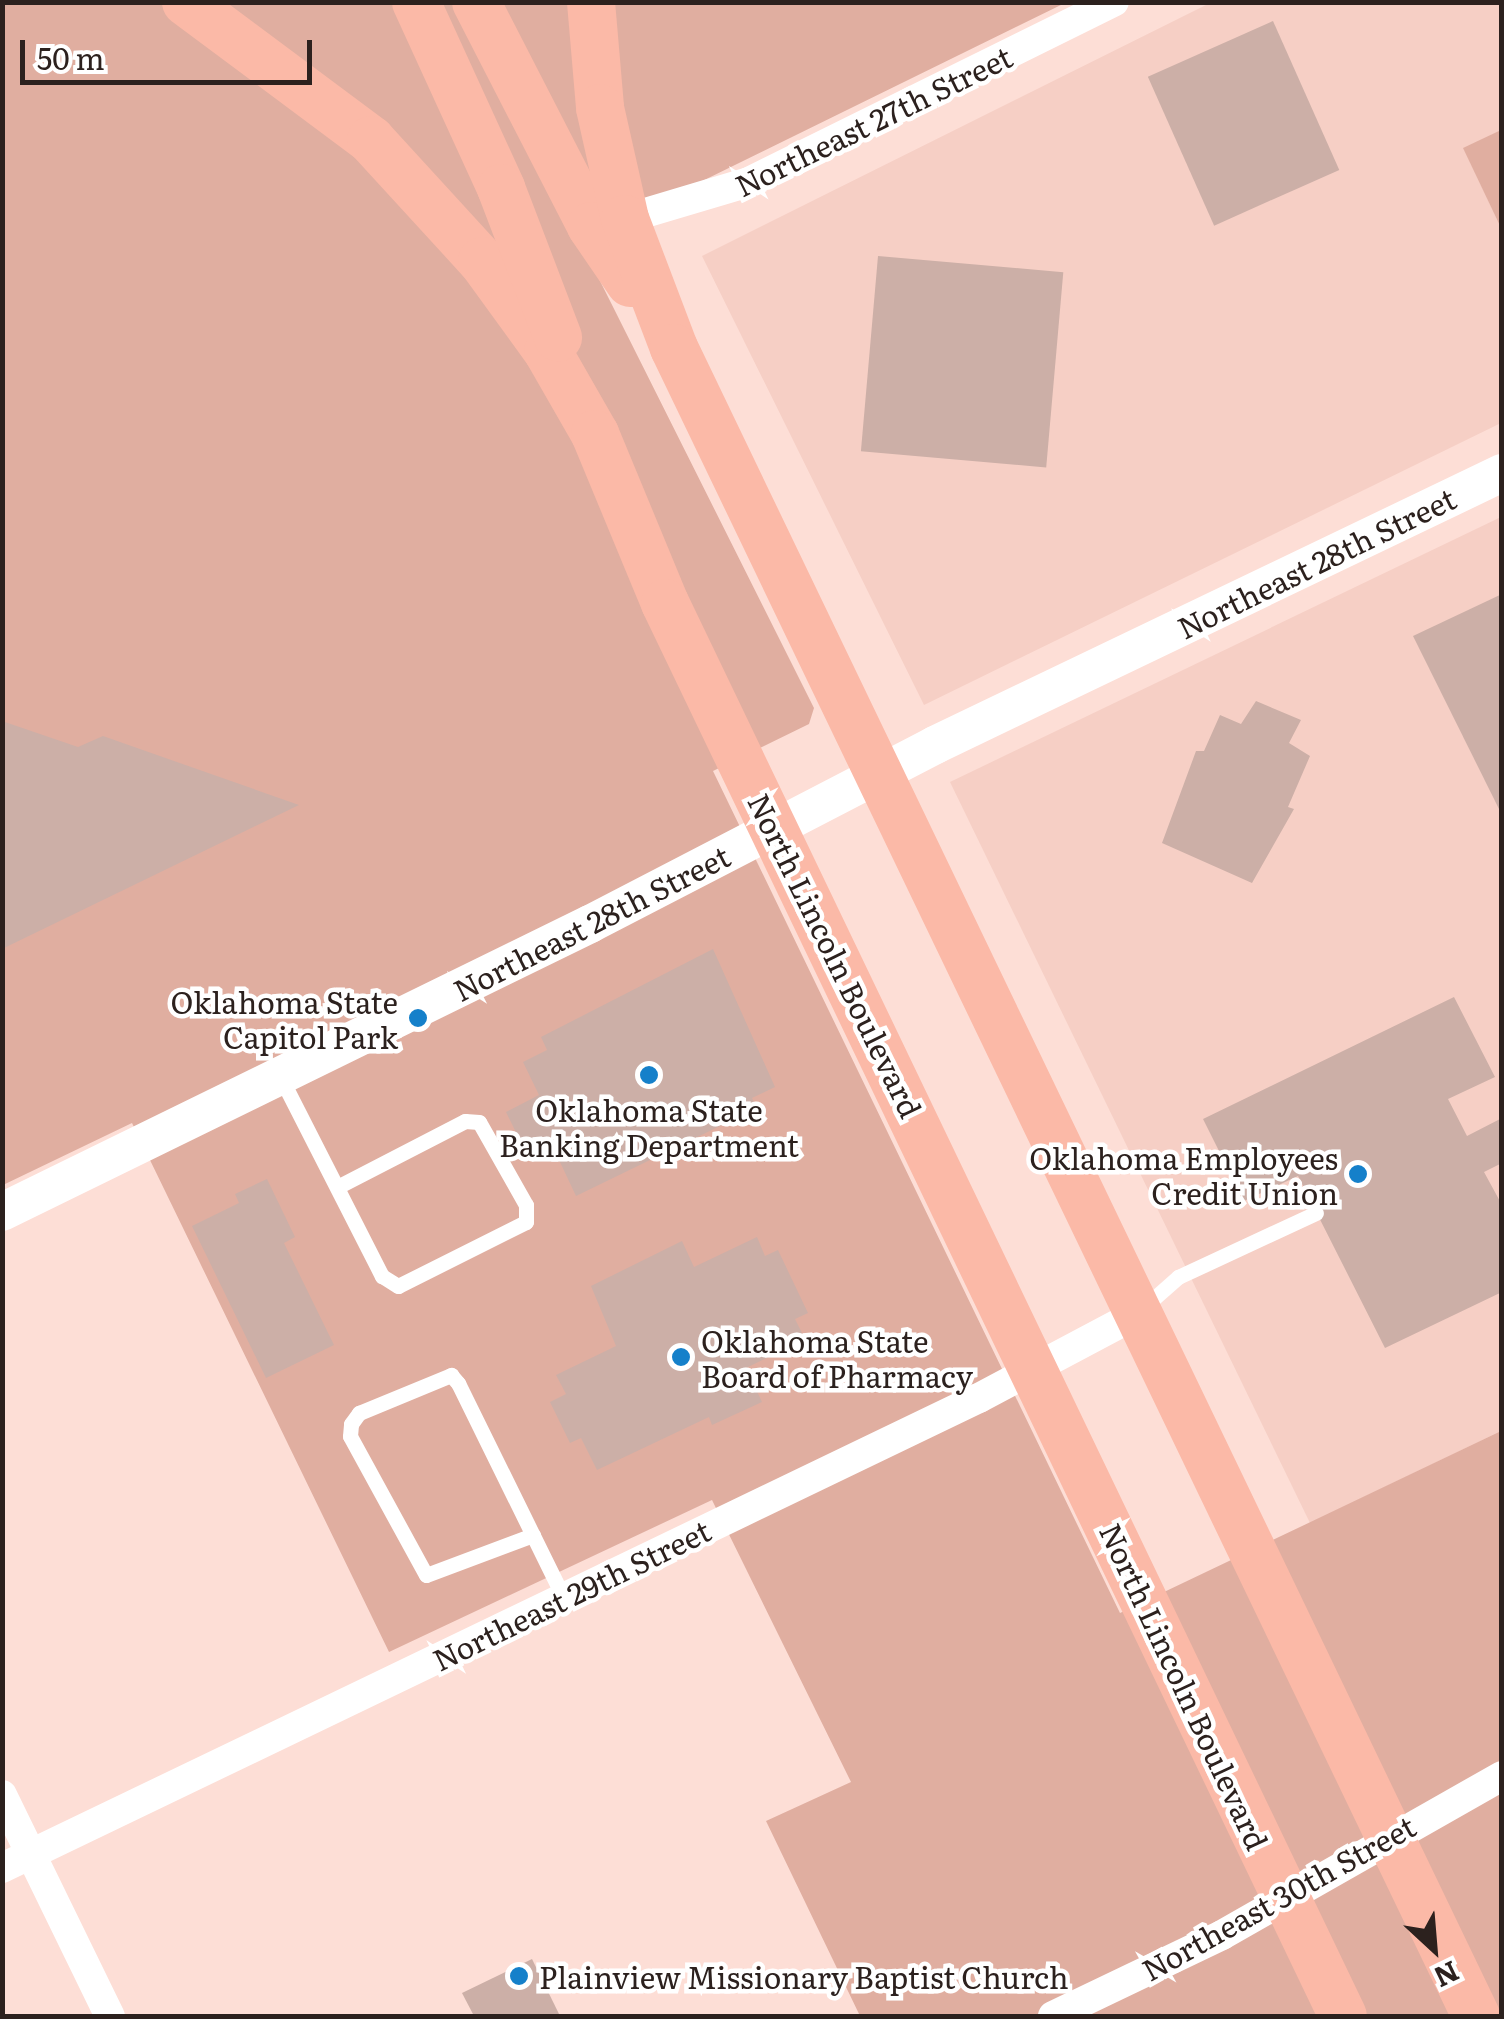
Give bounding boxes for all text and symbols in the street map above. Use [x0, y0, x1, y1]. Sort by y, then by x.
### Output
scale bar [25, 20, 318, 82]
text: 50 m [37, 35, 105, 79]
street label: Northeast 27th Street [729, 37, 1017, 203]
street label: Northeast 28th Street [1171, 479, 1461, 645]
street label: North Lincoln Boulevard [742, 787, 930, 1123]
street label: Northeast 28th Street [447, 837, 735, 1007]
place label: Oklahoma State Capitol Park [171, 983, 398, 1054]
marker: Oklahoma State Capitol Park [407, 1007, 429, 1029]
marker: Oklahoma State Banking Department [638, 1064, 660, 1086]
place label: Oklahoma State Banking Department [499, 1091, 799, 1162]
place label: Oklahoma Employees Credit Union [1029, 1139, 1338, 1210]
marker: Oklahoma Employees Credit Union [1347, 1163, 1369, 1185]
place label: Oklahoma State Board of Pharmacy [701, 1322, 973, 1392]
marker: Oklahoma State Board of Pharmacy [670, 1346, 692, 1368]
street label: Northeast 29th Street [426, 1511, 716, 1677]
street label: North Lincoln Boulevard [1093, 1517, 1277, 1855]
street label: Northeast 30th Street [1135, 1807, 1421, 1987]
north arrow [1384, 1899, 1484, 1999]
text: N [1427, 1952, 1467, 2000]
place label: Plainview Missionary Baptist Church [539, 1958, 1069, 1994]
marker: Plainview Missionary Baptist Church [508, 1965, 530, 1987]

